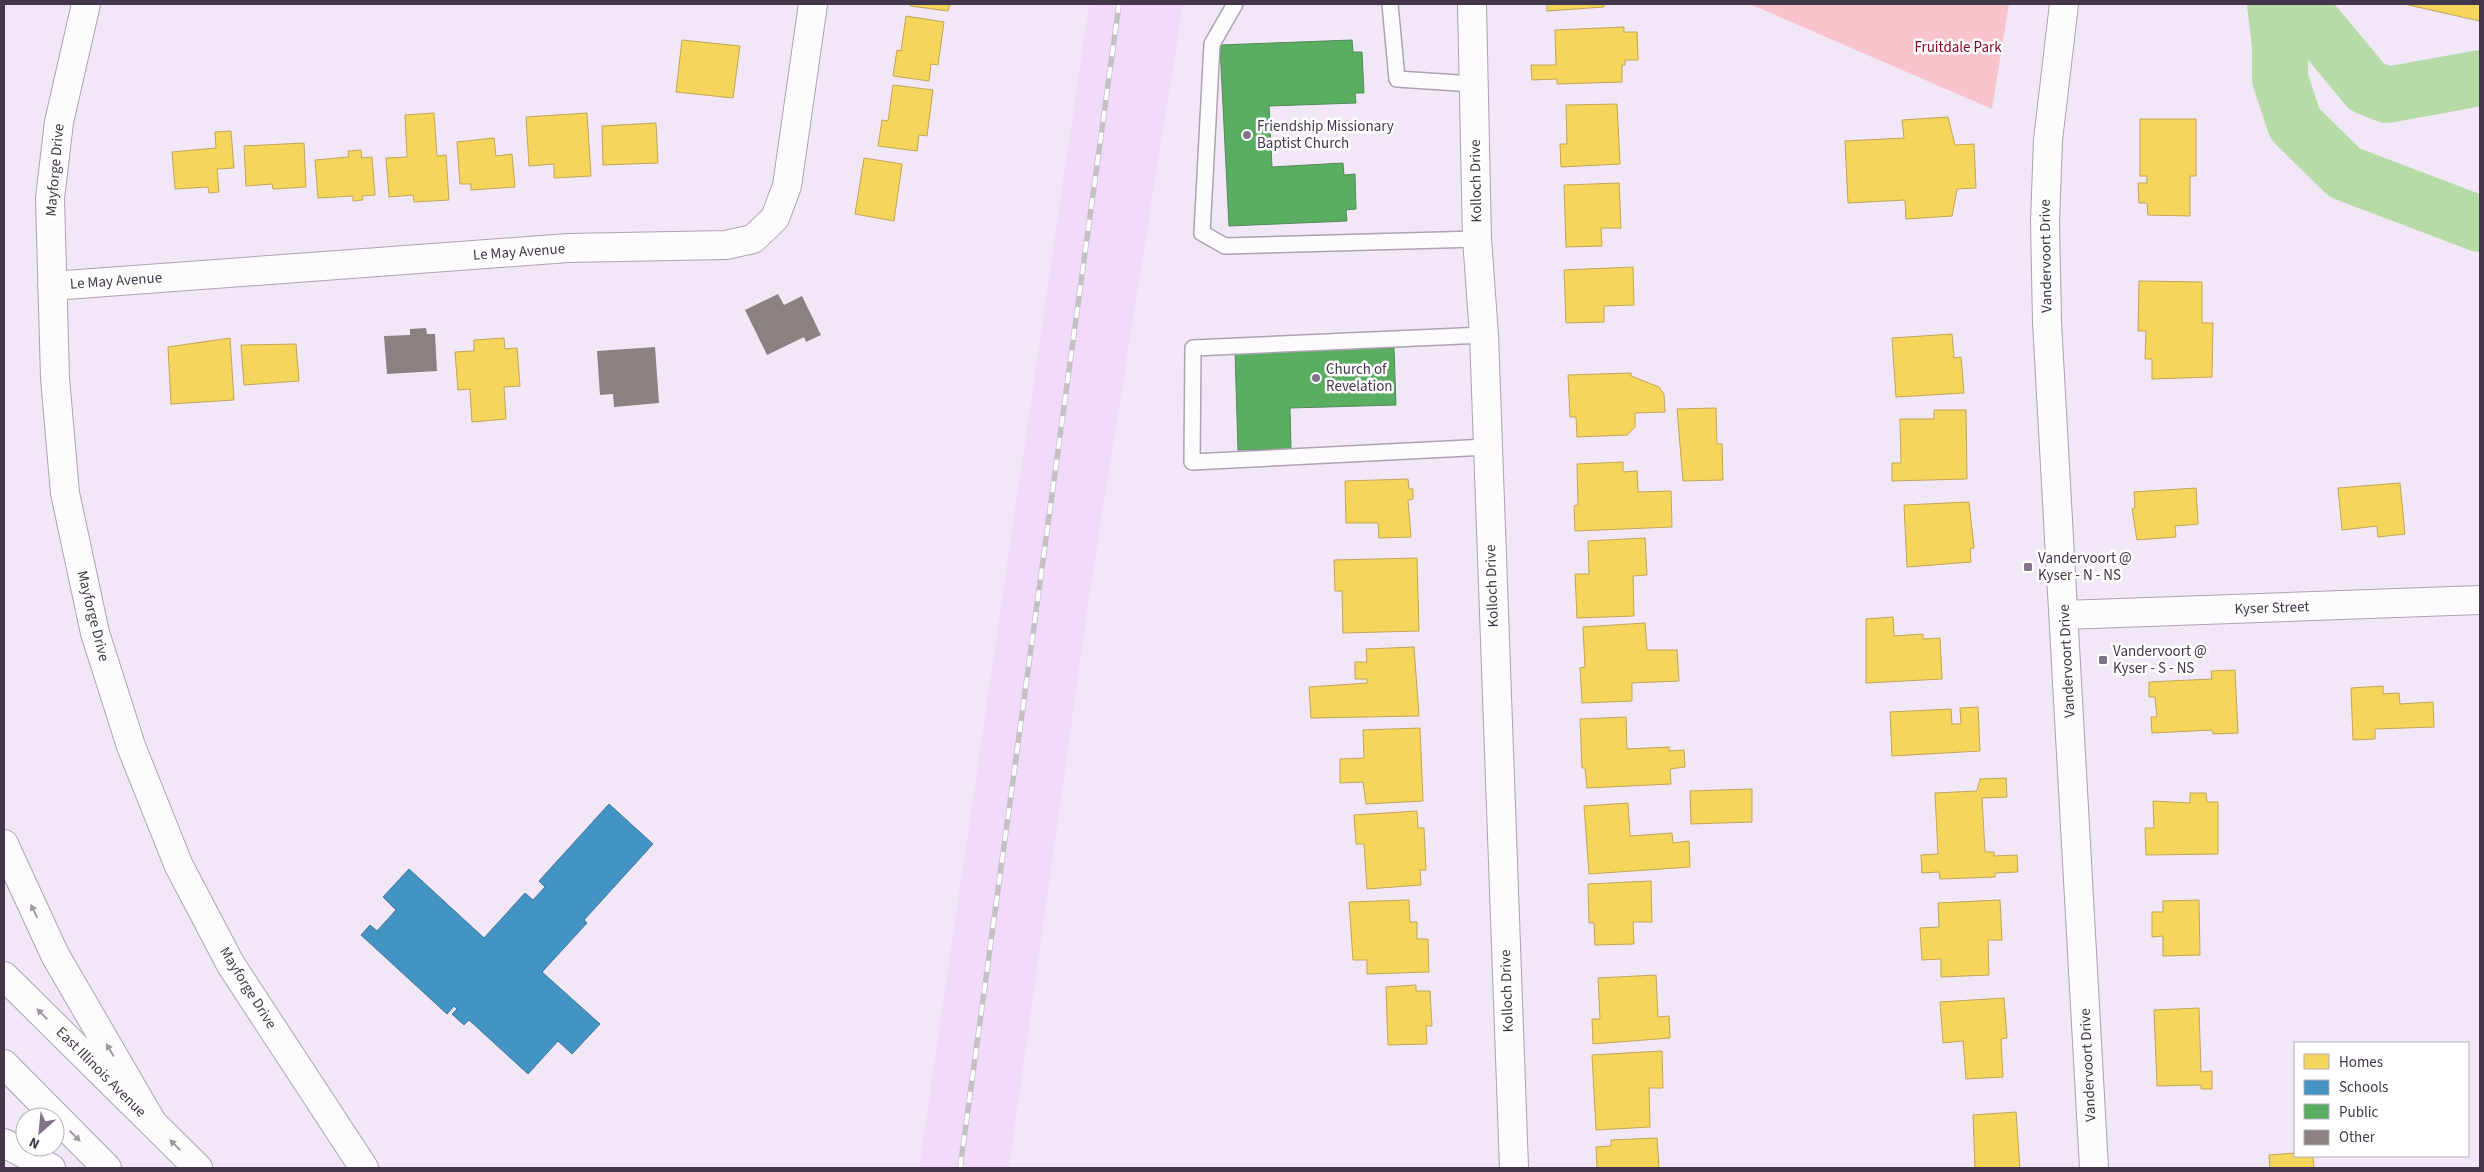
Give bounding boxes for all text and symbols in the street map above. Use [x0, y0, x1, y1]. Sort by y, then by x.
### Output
park label: Fruitdale Park [1914, 37, 2002, 58]
place label: Friendship Missionary Baptist Church [1257, 116, 1394, 154]
street label: Mayforge Drive [40, 123, 70, 217]
marker: Friendship Missionary Baptist Church [1241, 129, 1253, 141]
street label: Kolloch Drive [1465, 139, 1487, 223]
street label: Vandervoort Drive [2035, 199, 2057, 313]
street label: Le May Avenue [472, 238, 566, 266]
street label: Le May Avenue [69, 267, 163, 295]
place label: Church of Revelation [1326, 359, 1393, 397]
marker: Church of Revelation [1310, 372, 1322, 384]
street label: Kolloch Drive [1480, 544, 1504, 628]
place label: Vandervoort @ Kyser - N - NS [2038, 548, 2132, 586]
marker: Vandervoort @ Kyser - N - NS [2022, 561, 2034, 573]
street label: Mayforge Drive [72, 568, 114, 664]
street label: Kyser Street [2234, 596, 2310, 620]
street label: Vandervoort Drive [2054, 604, 2080, 718]
place label: Vandervoort @ Kyser - S - NS [2113, 641, 2207, 679]
marker: Vandervoort @ Kyser - S - NS [2097, 654, 2109, 666]
one-way arrow [30, 904, 38, 918]
street label: Mayforge Drive [214, 943, 282, 1033]
street label: Kolloch Drive [1495, 949, 1519, 1033]
one-way arrow [36, 1008, 48, 1020]
street label: Vandervoort Drive [2075, 1008, 2101, 1122]
street label: East Illinois Avenue [51, 1022, 151, 1122]
legend [2294, 1042, 2469, 1157]
one-way arrow [105, 1043, 114, 1056]
text: Homes [2339, 1052, 2383, 1073]
text: Schools [2339, 1077, 2388, 1098]
text: Public [2339, 1102, 2378, 1123]
north arrow [15, 1107, 65, 1157]
text: Other [2339, 1127, 2376, 1148]
one-way arrow [69, 1130, 81, 1142]
text: N [26, 1132, 43, 1154]
one-way arrow [169, 1139, 181, 1151]

